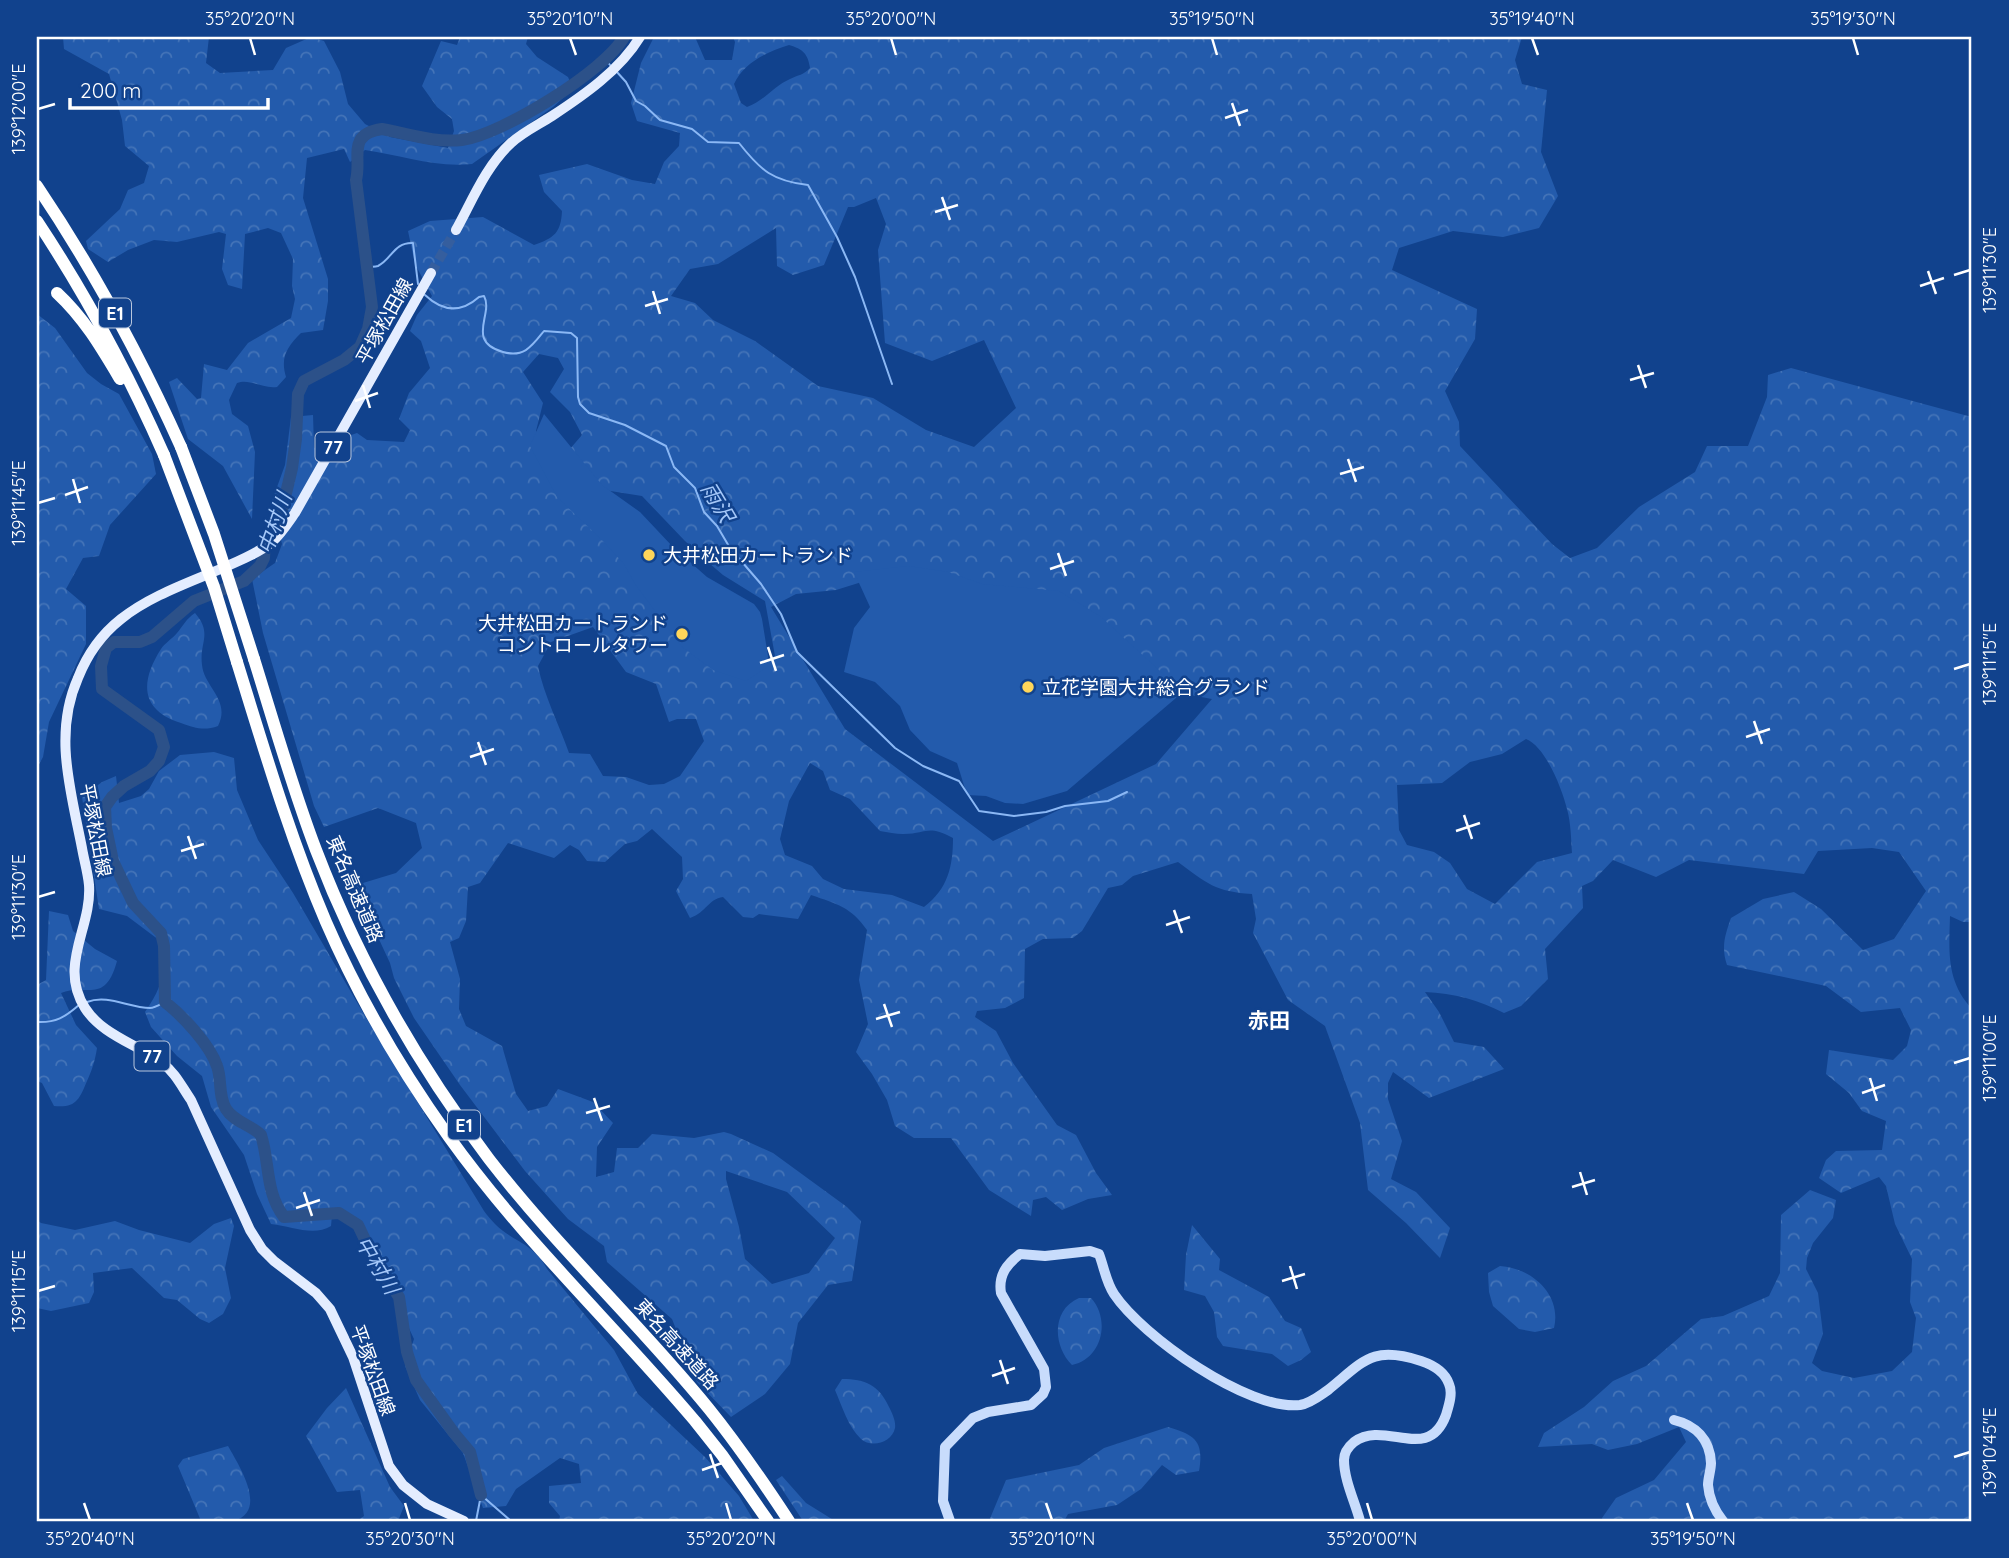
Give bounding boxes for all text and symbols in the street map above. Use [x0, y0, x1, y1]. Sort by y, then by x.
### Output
text: 35°20'20"N [205, 7, 295, 30]
text: 35°20'10"N [527, 7, 613, 30]
text: 35°20'00"N [846, 7, 936, 30]
text: 35°19'50"N [1169, 7, 1255, 30]
text: 35°19'40"N [1489, 7, 1575, 30]
text: 35°19'30"N [1810, 7, 1896, 30]
text: 139°12'00"E [7, 64, 30, 154]
scale bar [70, 66, 268, 110]
text: 200 m [80, 77, 142, 103]
text: 139°11'30"E [1978, 227, 2001, 313]
street label: 平塚松田線 [350, 274, 418, 368]
road number: E1 [99, 298, 131, 328]
road number: 77 [316, 432, 350, 462]
text: 139°11'45"E [7, 460, 30, 546]
water label: 雨沢 [696, 477, 742, 529]
water label: 中村川 [251, 487, 297, 557]
place label: 大井松田カートランド [663, 543, 853, 567]
marker: 大井松田カートランド [641, 547, 657, 563]
place label: 大井松田カートランド コントロールタワー [478, 611, 668, 657]
text: 139°11'15"E [1978, 623, 2001, 705]
marker: 大井松田カートランド コントロールタワー [674, 626, 690, 642]
place label: 立花学園大井総合グランド [1042, 675, 1270, 699]
marker: 立花学園大井総合グランド [1020, 679, 1036, 695]
street label: 平塚松田線 [75, 781, 117, 879]
street label: 東名高速道路 [322, 832, 388, 946]
text: 139°11'30"E [7, 854, 30, 940]
district label: 赤田 [1248, 1007, 1290, 1033]
text: 139°11'00"E [1978, 1014, 2001, 1102]
road number: 77 [134, 1042, 170, 1070]
road number: E1 [448, 1110, 480, 1140]
water label: 中村川 [351, 1231, 406, 1300]
text: 139°11'15"E [7, 1250, 30, 1332]
street label: 東名高速道路 [630, 1294, 724, 1394]
street label: 平塚松田線 [345, 1321, 401, 1419]
text: 139°10'45"E [1978, 1407, 2001, 1497]
text: 35°20'40"N [45, 1527, 135, 1550]
text: 35°20'30"N [365, 1527, 455, 1550]
text: 35°20'20"N [686, 1527, 776, 1550]
text: 35°20'10"N [1009, 1527, 1095, 1550]
text: 35°20'00"N [1327, 1527, 1417, 1550]
text: 35°19'50"N [1650, 1527, 1736, 1550]

